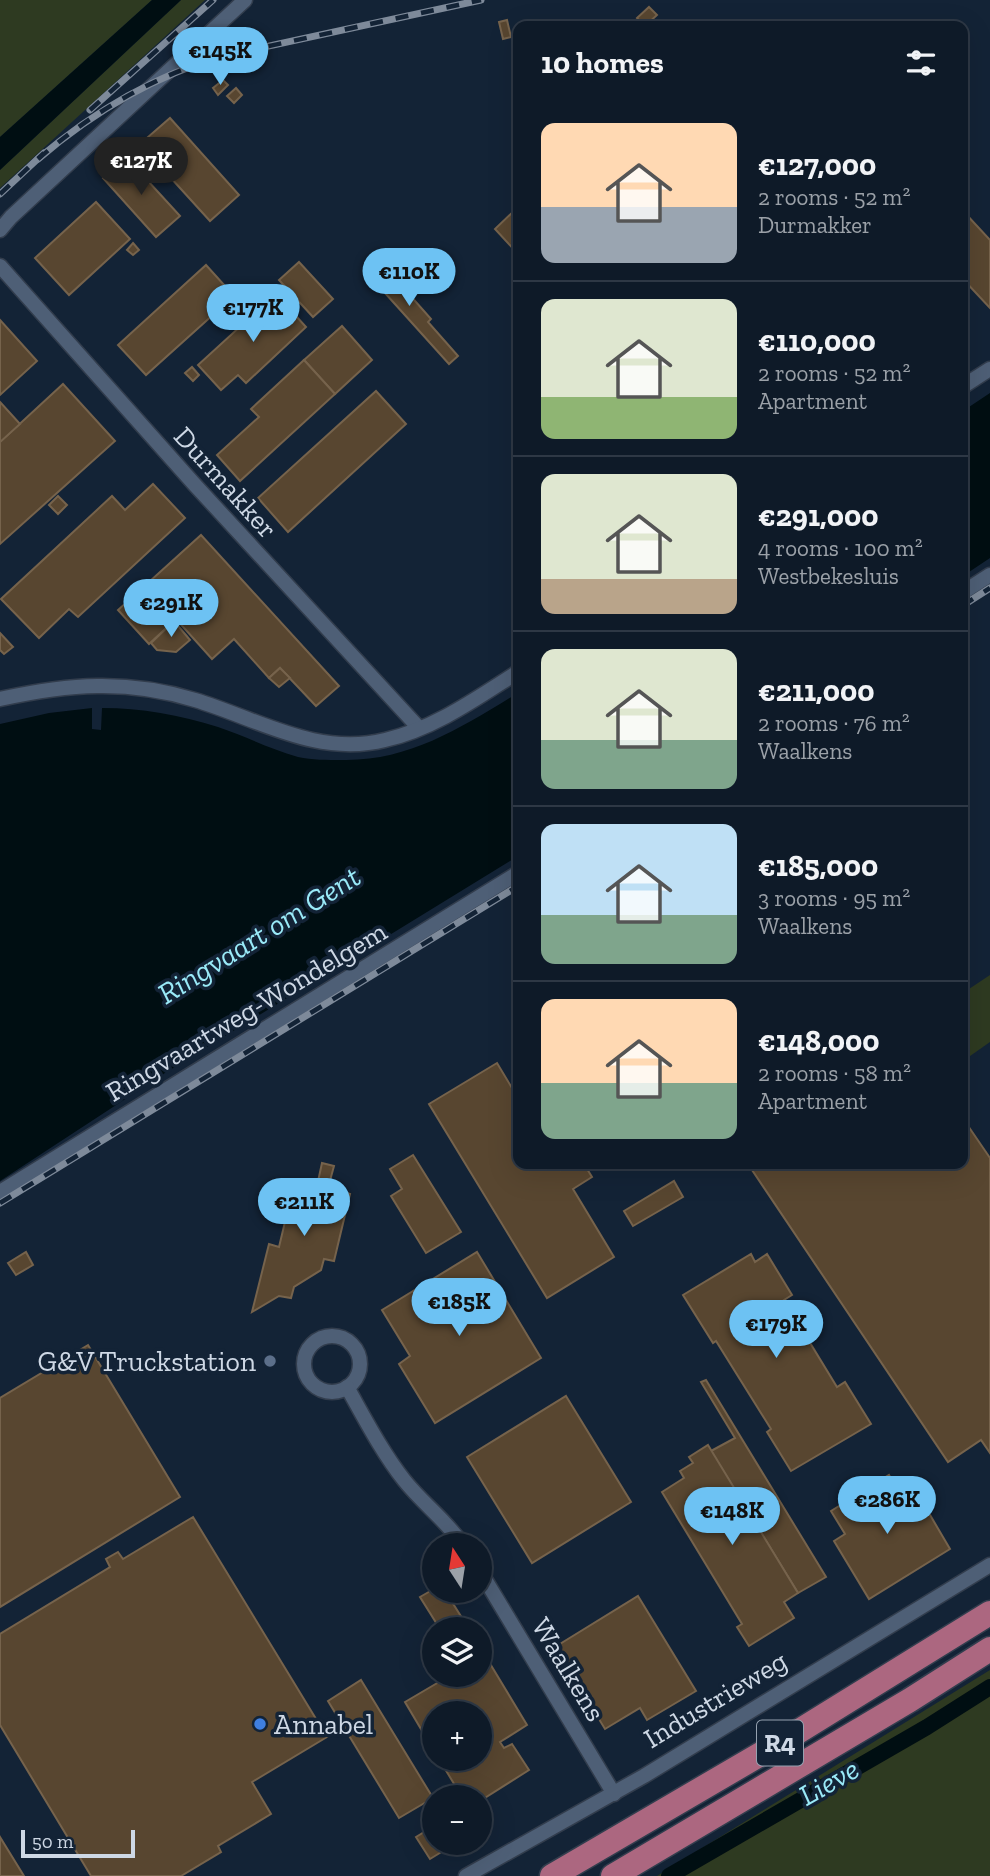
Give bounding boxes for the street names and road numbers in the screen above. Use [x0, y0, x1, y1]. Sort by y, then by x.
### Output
street label: Durmakker [167, 420, 284, 545]
street label: Ringvaartweg-Wondelgem [100, 914, 393, 1108]
street label: Waalkens [525, 1611, 612, 1727]
street label: Industrieweg [638, 1644, 793, 1755]
road number: R4 [757, 1720, 803, 1766]

